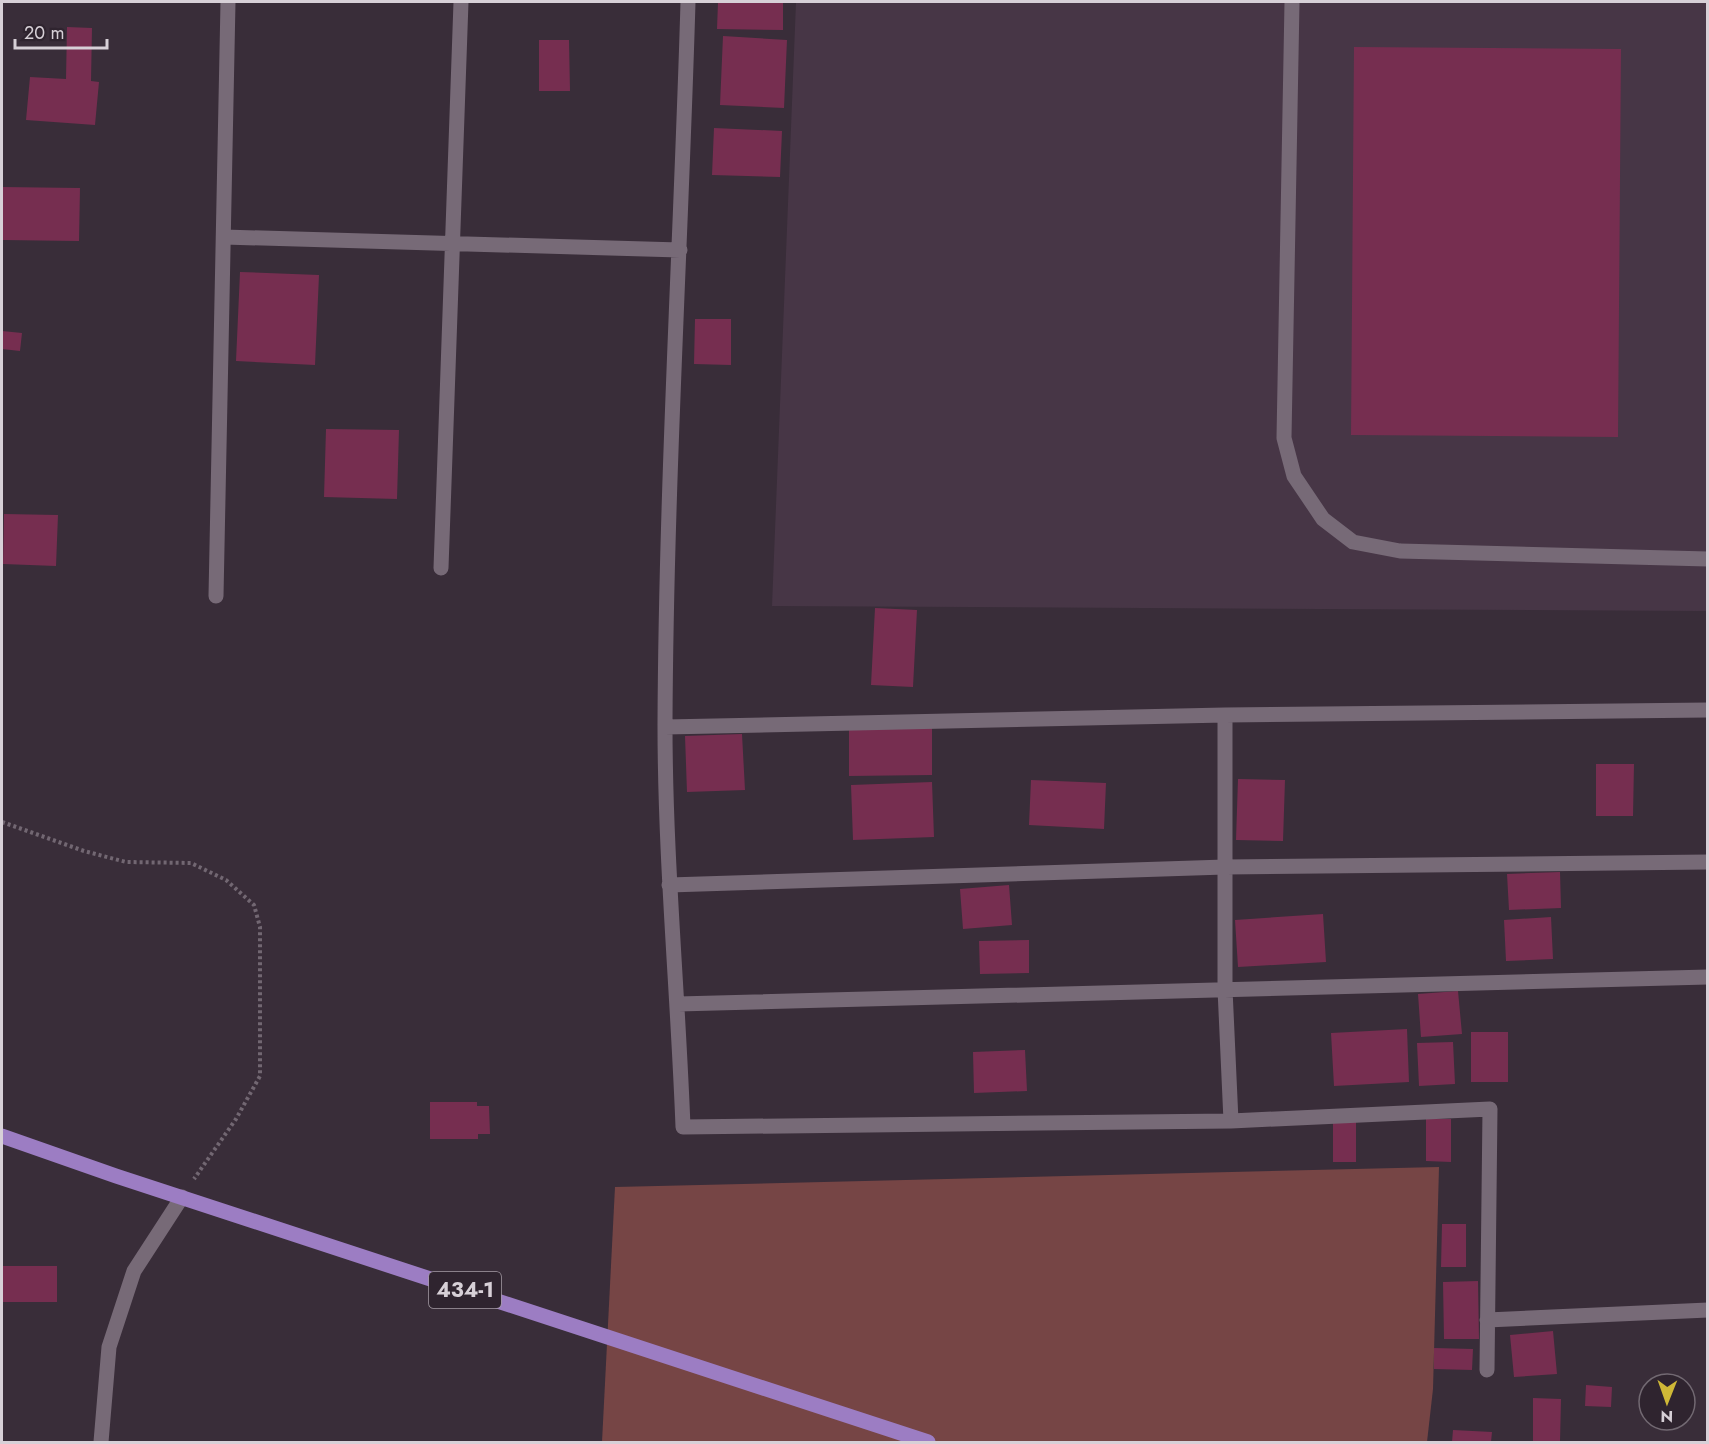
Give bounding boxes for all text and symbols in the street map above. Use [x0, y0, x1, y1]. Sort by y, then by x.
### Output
scale bar [15, 12, 106, 50]
text: 20 m [24, 20, 64, 46]
road number: 434-1 [429, 1272, 501, 1308]
north arrow [1637, 1372, 1697, 1432]
text: N [1660, 1405, 1673, 1428]

